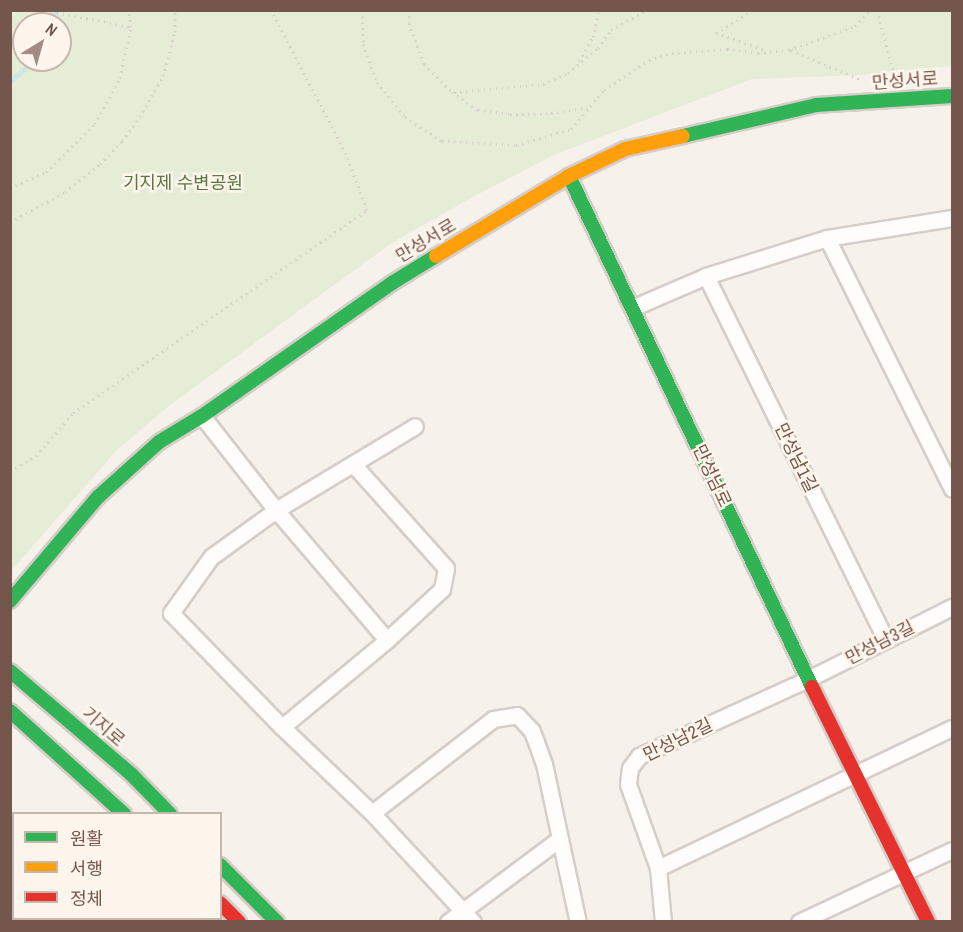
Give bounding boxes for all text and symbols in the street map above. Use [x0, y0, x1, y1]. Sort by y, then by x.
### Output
north arrow [12, 12, 72, 72]
text: N [41, 18, 62, 41]
street label: 만성서로 [871, 68, 939, 94]
park label: 기지제 수변공원 [123, 172, 243, 194]
street label: 만성서로 [392, 215, 460, 267]
street label: 만성남1길 [770, 420, 822, 496]
street label: 만성남로 [688, 441, 736, 511]
street label: 만성남3길 [842, 616, 918, 670]
street label: 기지로 [77, 703, 129, 751]
street label: 만성남2길 [640, 714, 716, 766]
legend [12, 812, 222, 920]
text: 원활 [70, 826, 103, 851]
text: 서행 [70, 856, 103, 881]
text: 정체 [70, 886, 103, 911]

